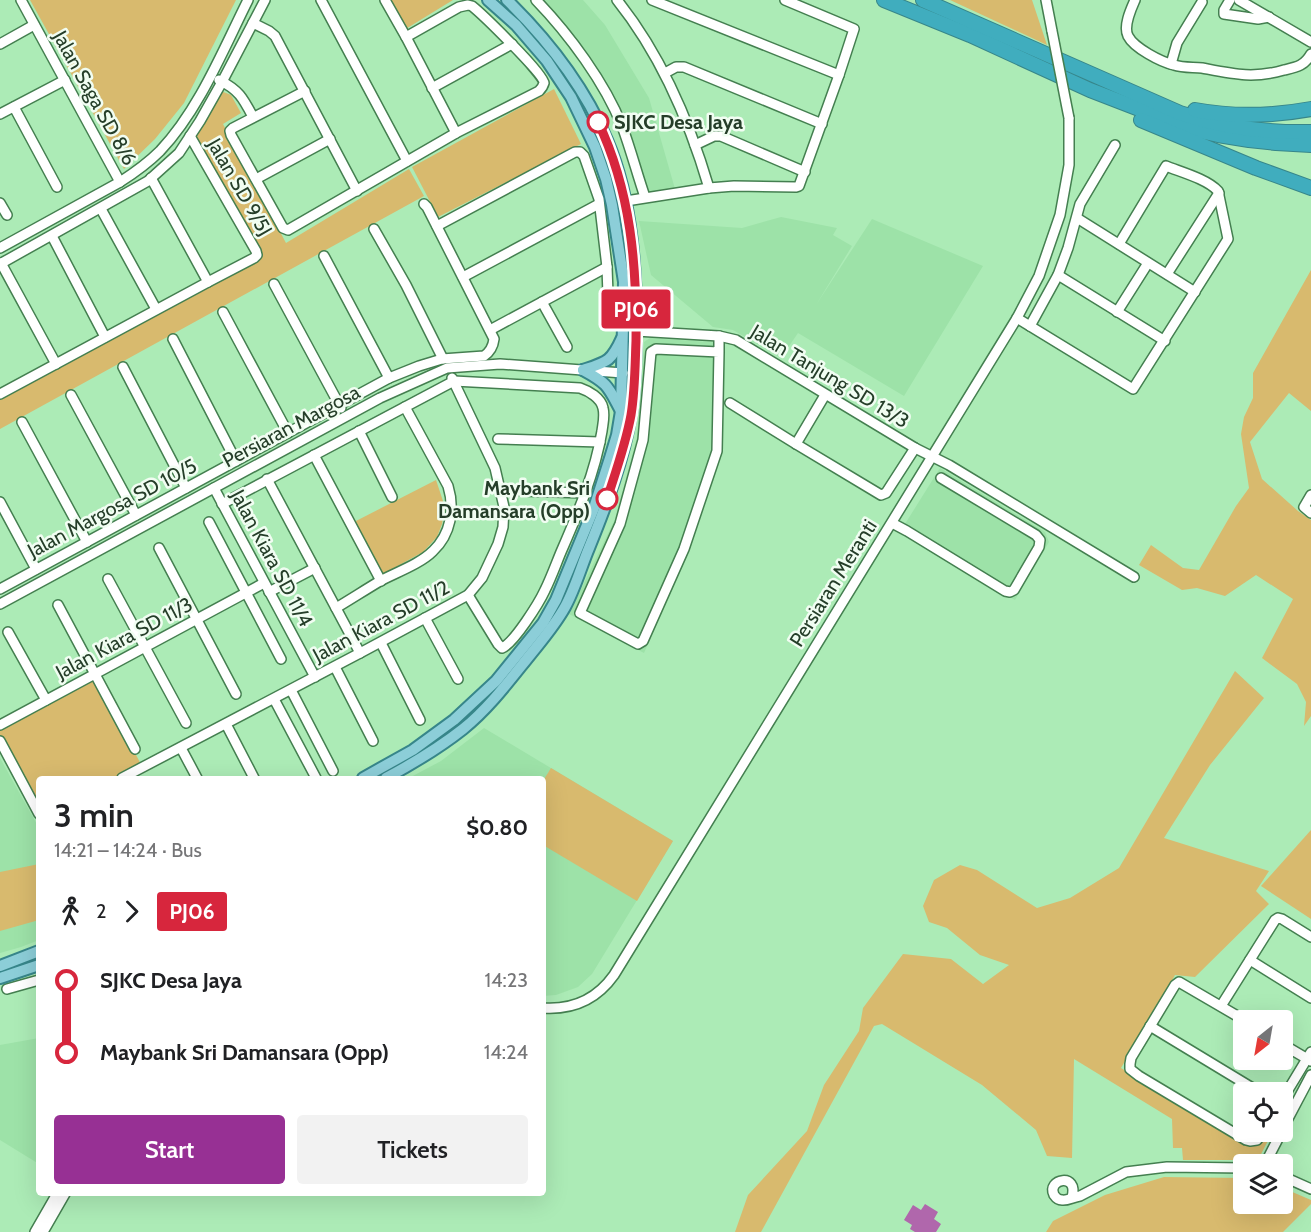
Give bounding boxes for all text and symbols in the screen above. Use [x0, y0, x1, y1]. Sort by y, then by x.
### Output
street label: Jalan Saga SD 8/6 [48, 26, 142, 169]
place label: SJKC Desa Jaya [614, 110, 743, 134]
marker: SJKC Desa Jaya [587, 111, 609, 133]
street label: Jalan SD 9/5J [202, 133, 277, 240]
line badge: PJ06 [594, 290, 678, 328]
text: PJ06 [613, 297, 659, 322]
street label: Jalan Tanjung SD 13/3 [746, 319, 914, 433]
street label: Persiaran Margosa [218, 380, 364, 472]
street label: Jalan Margosa SD 10/5 [22, 453, 201, 563]
place label: Maybank Sri Damansara (Opp) [438, 476, 590, 523]
street label: Jalan Kiara SD 11/4 [225, 485, 318, 631]
marker: Maybank Sri Damansara (Opp) [596, 488, 618, 510]
street label: Persiaran Meranti [784, 515, 882, 651]
street label: Jalan Kiara SD 11/2 [308, 575, 453, 668]
street label: Jalan Kiara SD 11/3 [51, 592, 197, 685]
text: 3 min [54, 795, 134, 835]
text: $0.80 [466, 814, 528, 841]
text: 14:21 – 14:24 · Bus [54, 838, 202, 862]
icon: walk [54, 895, 87, 928]
icon: forward [115, 895, 148, 928]
text: 2 [96, 899, 106, 923]
text: PJ06 [169, 899, 215, 924]
text: SJKC Desa Jaya [100, 967, 242, 994]
text: 14:23 [484, 968, 528, 992]
north arrow [1233, 1010, 1293, 1070]
map controls [1233, 1010, 1293, 1214]
text: Maybank Sri Damansara (Opp) [100, 1039, 389, 1066]
text: 14:24 [484, 1040, 528, 1064]
button: locate [1233, 1082, 1293, 1142]
button: Start [54, 1115, 285, 1184]
button: Tickets [297, 1115, 528, 1184]
button: layers [1233, 1154, 1293, 1214]

